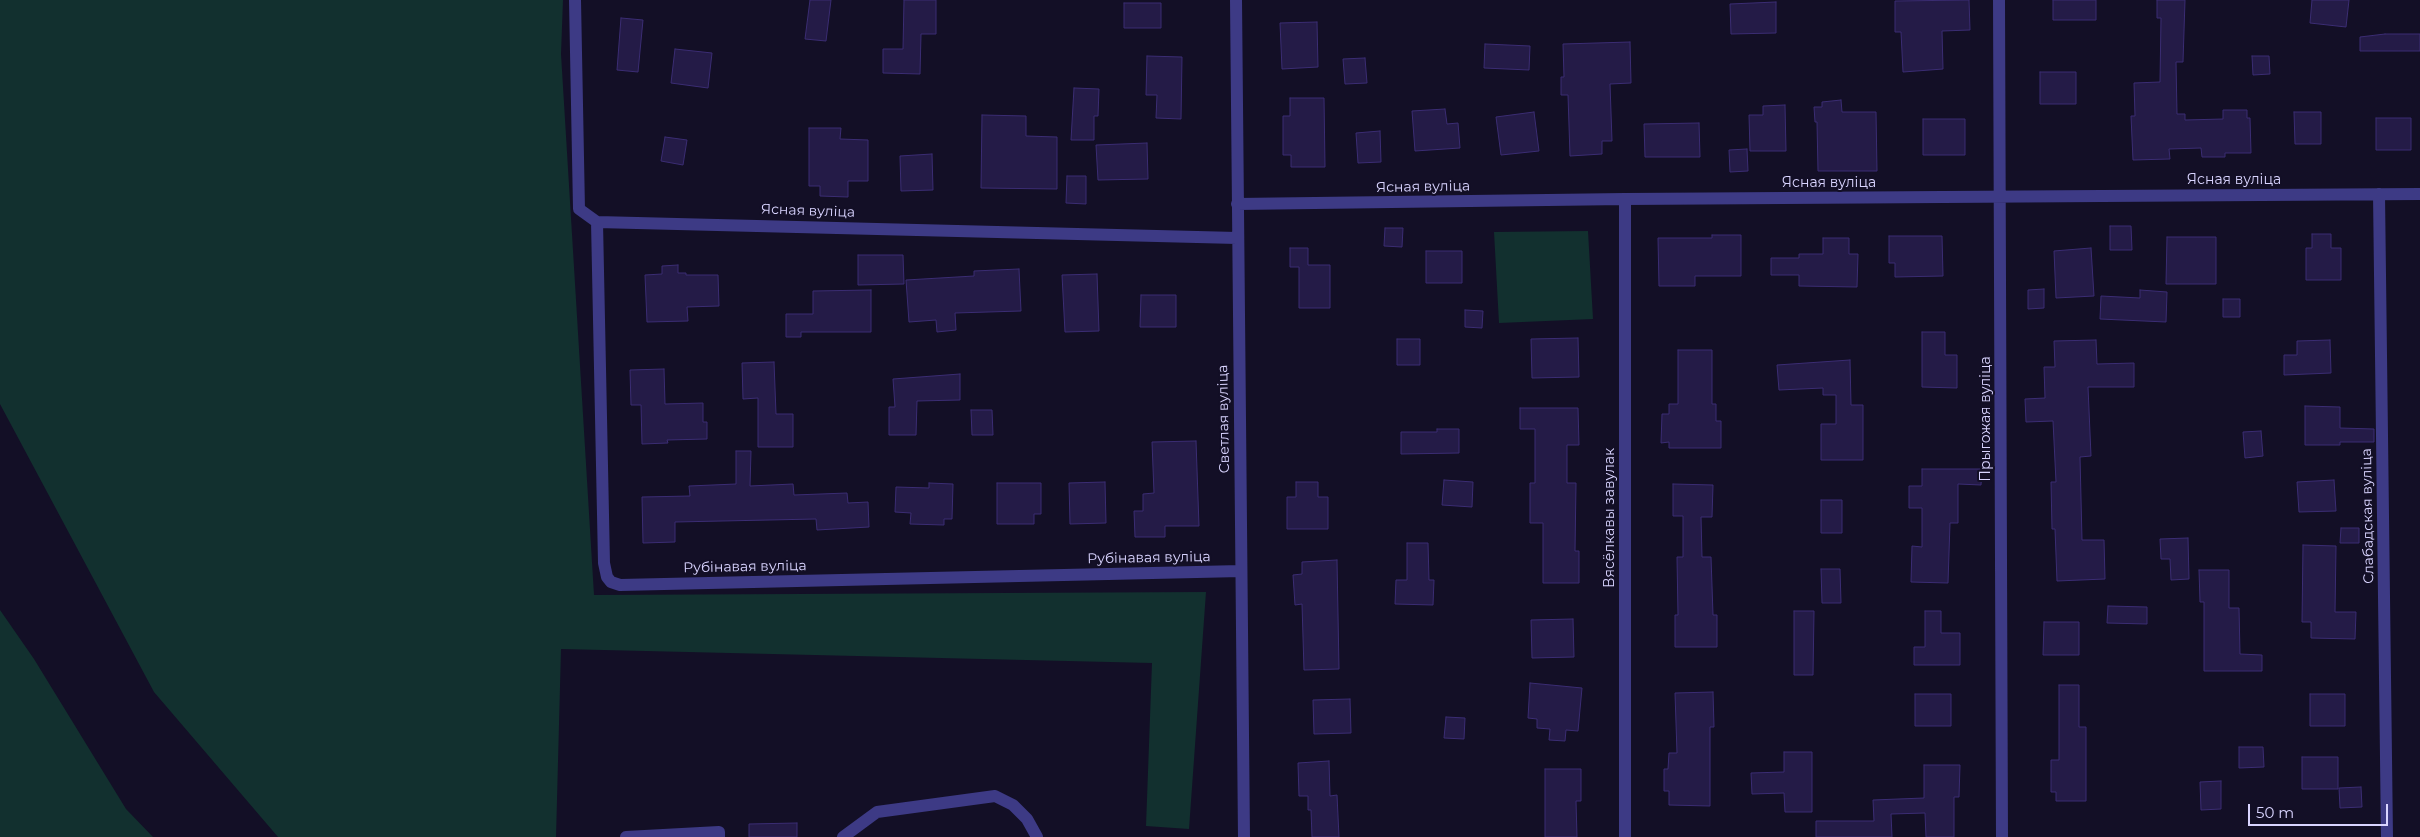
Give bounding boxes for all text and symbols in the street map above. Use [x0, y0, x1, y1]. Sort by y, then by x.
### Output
street label: Ясная вуліца [2187, 172, 2281, 188]
street label: Ясная вуліца [1782, 175, 1876, 191]
street label: Ясная вуліца [1376, 178, 1470, 196]
street label: Ясная вуліца [761, 201, 855, 221]
street label: Прыгожая вуліца [1978, 356, 1994, 482]
street label: Светлая вуліца [1215, 365, 1233, 473]
street label: Вясёлкавы завулак [1602, 448, 1618, 588]
street label: Слабадская вуліца [2358, 448, 2378, 584]
street label: Рубінавая вуліца [1087, 549, 1211, 567]
street label: Рубінавая вуліца [683, 558, 807, 576]
scale bar [2250, 794, 2390, 826]
text: 50 m [2256, 803, 2294, 822]

